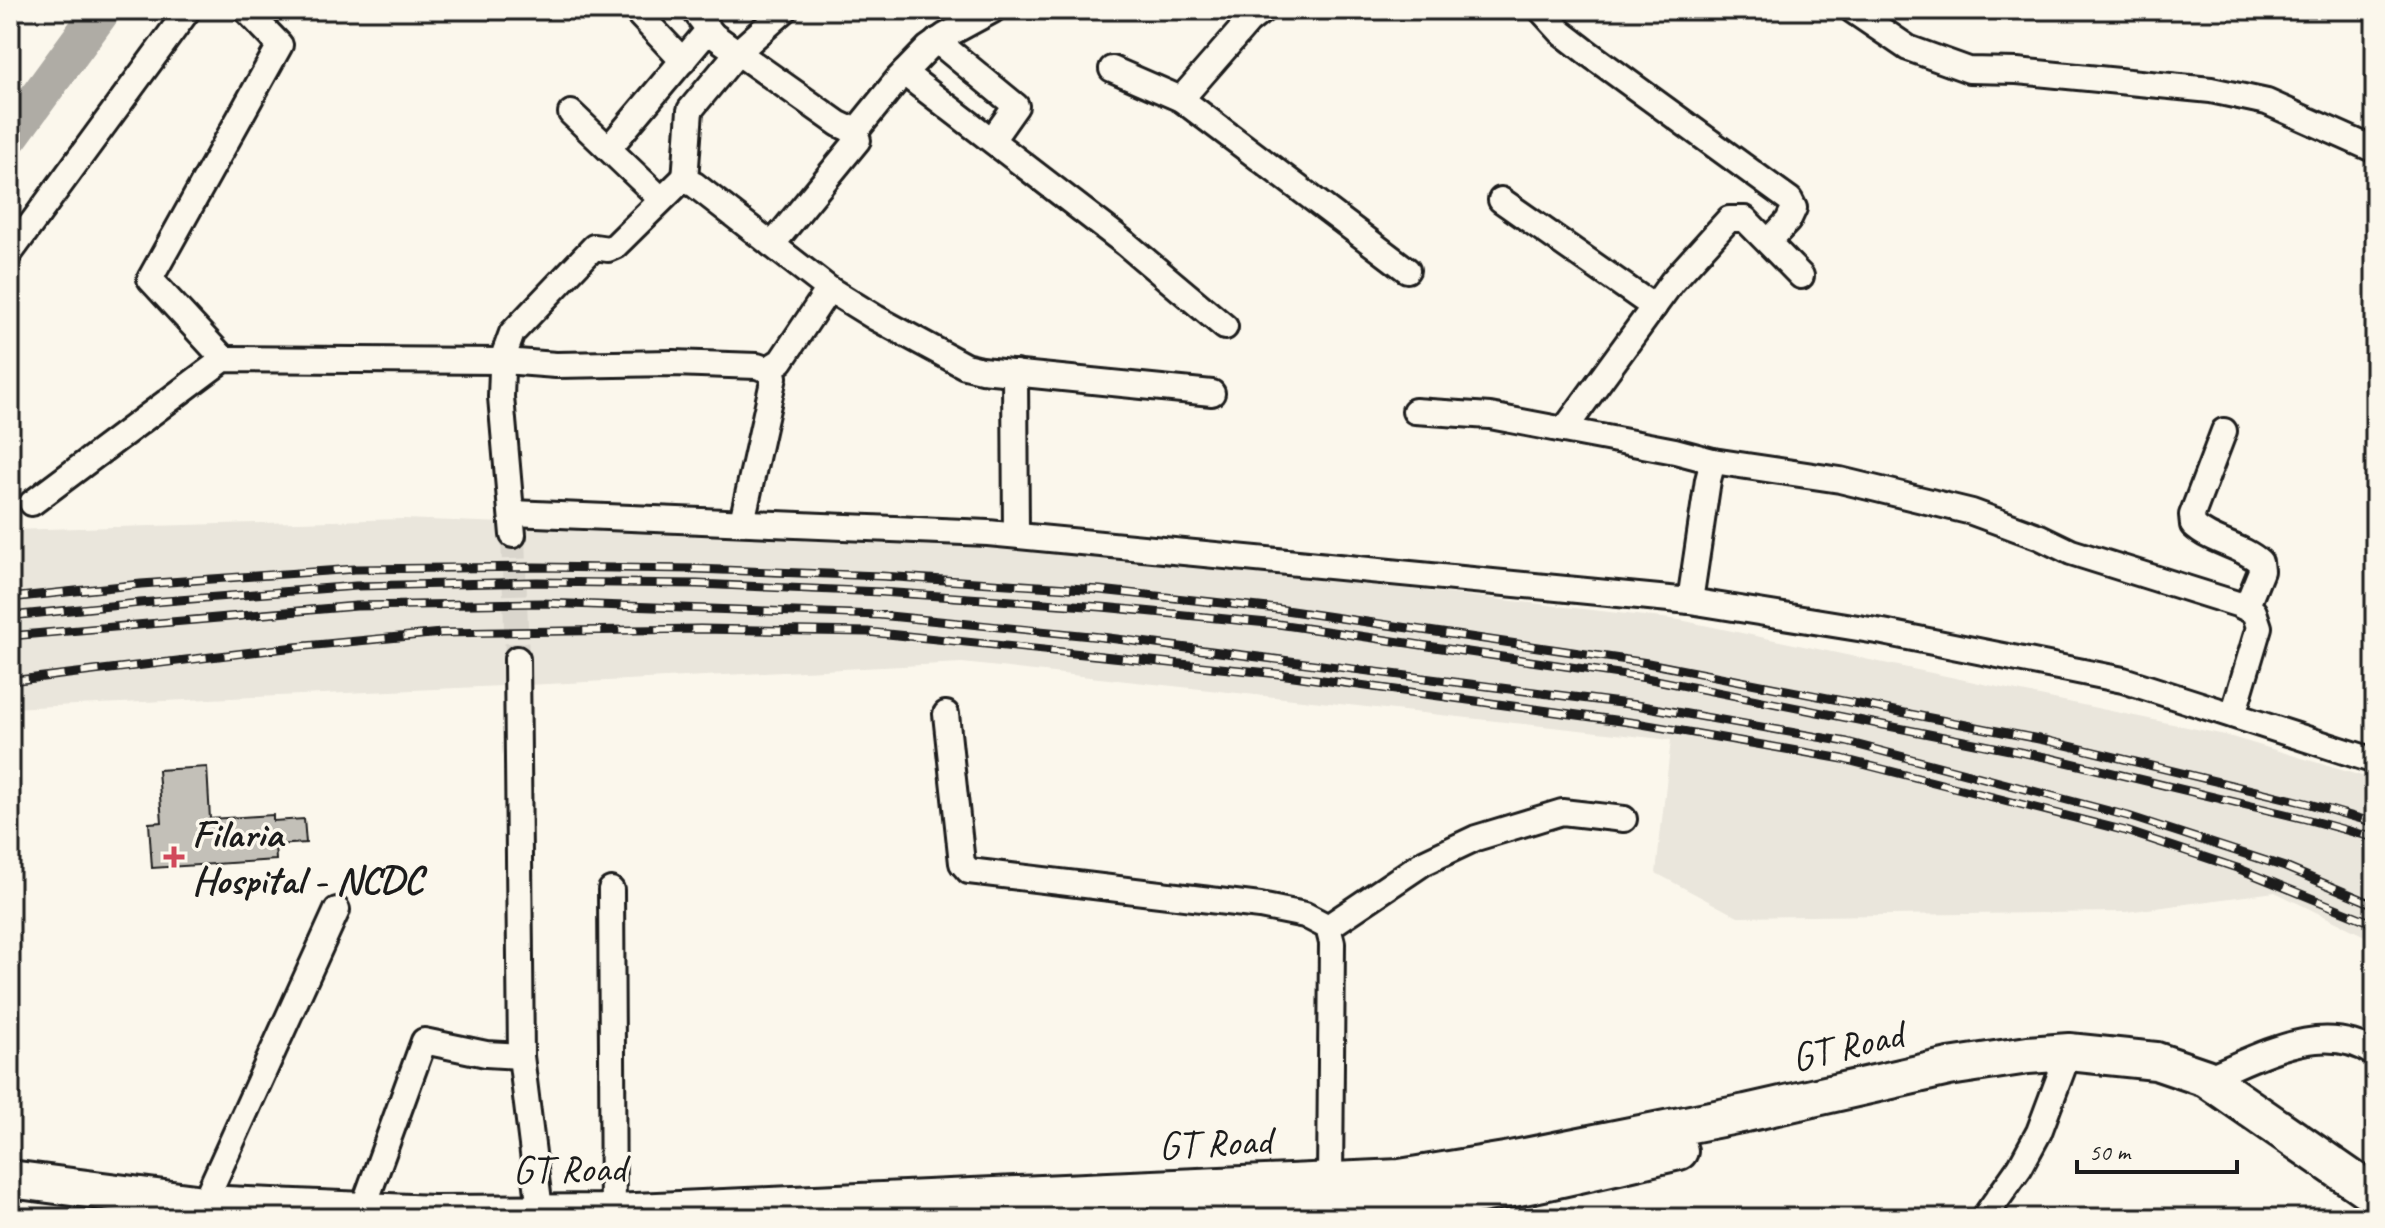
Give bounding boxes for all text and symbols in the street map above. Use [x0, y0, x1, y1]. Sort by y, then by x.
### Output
place label: Filaria Hospital - NCDC [192, 809, 427, 905]
marker: Filaria Hospital - NCDC [163, 846, 185, 868]
street label: GT Road [1786, 1008, 1914, 1083]
street label: GT Road [1157, 1115, 1279, 1171]
scale bar [2077, 1124, 2237, 1174]
text: 50 m [2089, 1137, 2132, 1167]
street label: GT Road [512, 1143, 632, 1195]

